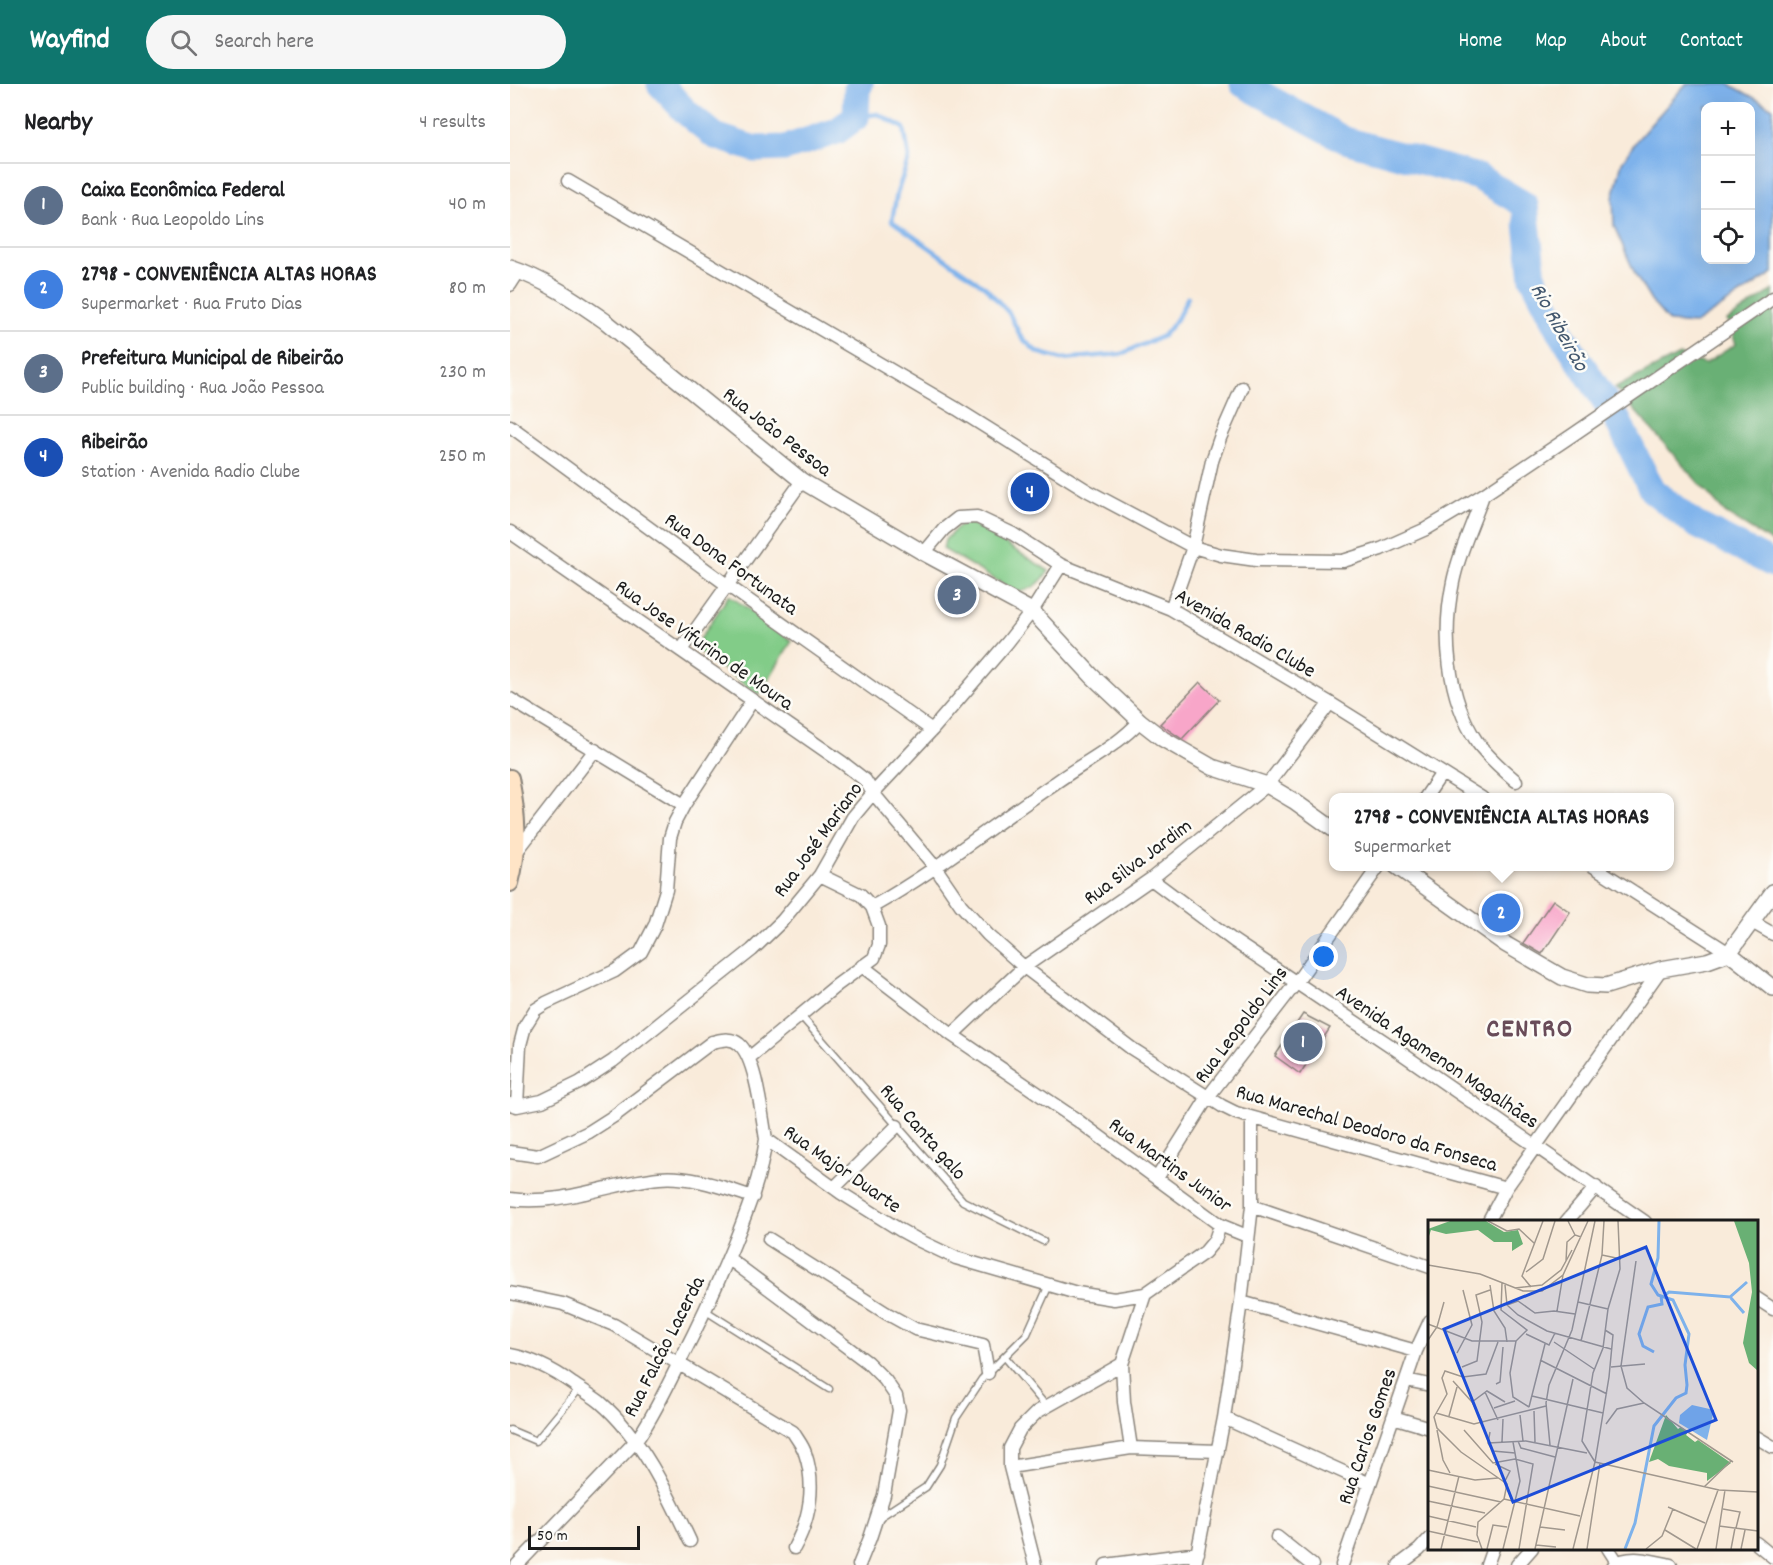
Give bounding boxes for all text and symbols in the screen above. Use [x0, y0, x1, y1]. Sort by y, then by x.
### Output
search box [146, 15, 566, 69]
text: Wayfind [30, 22, 110, 62]
icon: search [167, 26, 200, 59]
text: Search here [215, 27, 314, 58]
text: Home [1458, 27, 1502, 57]
text: Map [1535, 27, 1567, 57]
text: About [1600, 27, 1647, 57]
text: Contact [1680, 27, 1743, 57]
map controls [1701, 102, 1755, 264]
button: + [1701, 102, 1755, 156]
text: Nearby [24, 105, 92, 142]
text: 4 results [419, 109, 486, 137]
button: − [1701, 156, 1755, 210]
text: Caixa Econômica Federal [81, 176, 285, 207]
text: 1 [41, 191, 46, 219]
text: 40 m [448, 191, 486, 219]
text: Bank · Rua Leopoldo Lins [81, 207, 264, 235]
button: locate [1701, 210, 1755, 264]
text: 2798 - CONVENIÊNCIA ALTAS HORAS [81, 260, 377, 291]
text: 2 [39, 275, 48, 303]
text: 80 m [449, 275, 486, 303]
water label: Rio Ribeirão [1521, 278, 1595, 378]
text: Supermarket · Rua Fruto Dias [81, 291, 302, 319]
text: Prefeitura Municipal de Ribeirão [81, 344, 344, 375]
text: 3 [39, 359, 48, 387]
text: 230 m [439, 359, 486, 387]
text: Public building · Rua João Pessoa [81, 375, 324, 403]
street label: Rua João Pessoa [715, 381, 838, 486]
text: Ribeirão [81, 428, 148, 459]
text: 4 [39, 443, 48, 471]
text: 250 m [439, 443, 486, 471]
text: Station · Avenida Radio Clube [81, 459, 300, 487]
pin: 4 [1010, 470, 1050, 514]
street label: Rua Dona Fortunata [657, 507, 804, 625]
pin: 3 [938, 572, 976, 618]
street label: Rua Jose Vifurino de Moura [608, 573, 800, 720]
street label: Avenida Radio Clube [1168, 582, 1321, 687]
street label: Rua José Mariano [767, 777, 872, 905]
popup [1329, 793, 1674, 871]
text: 2798 - CONVENIÊNCIA ALTAS HORAS [1354, 803, 1649, 834]
street label: Rua Silva Jardim [1078, 813, 1199, 914]
text: Supermarket [1354, 834, 1451, 862]
pin: 2 [1482, 890, 1520, 936]
your location [1309, 942, 1338, 971]
street label: Rua Leopoldo Lins [1188, 961, 1297, 1091]
street label: Avenida Agamenon Magalhães [1329, 979, 1544, 1138]
district label: CENTRO [1486, 1011, 1574, 1050]
pin: 1 [1284, 1020, 1322, 1064]
street label: Rua Canta galo [871, 1078, 972, 1188]
street label: Rua Marechal Deodoro da Fonseca [1232, 1078, 1502, 1182]
street label: Rua Martins Junior [1101, 1111, 1237, 1222]
street label: Rua Major Duarte [776, 1119, 906, 1222]
inset map [1428, 1220, 1758, 1550]
street label: Rua Falcão Lacerda [617, 1271, 715, 1423]
street label: Rua Carlos Gomes [1331, 1365, 1406, 1509]
scale bar [528, 1523, 640, 1550]
text: 50 m [537, 1525, 568, 1548]

